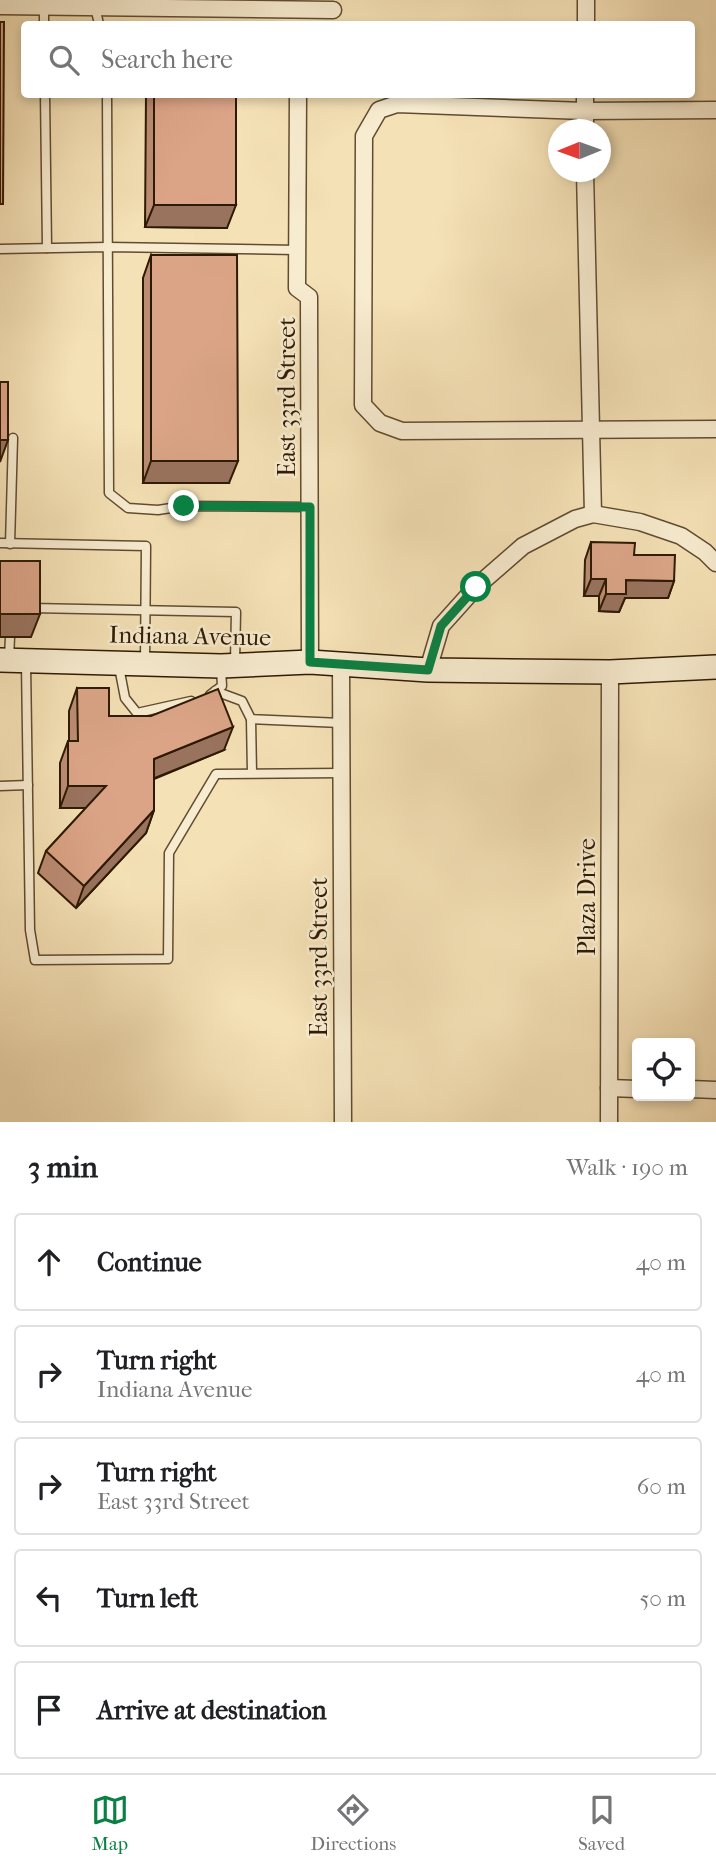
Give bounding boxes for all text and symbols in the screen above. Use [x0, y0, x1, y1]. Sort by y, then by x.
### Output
search box [21, 21, 695, 98]
icon: search [45, 41, 83, 79]
text: Search here [101, 44, 233, 75]
north arrow [548, 119, 611, 182]
street label: East 33rd Street [273, 317, 301, 477]
route end [168, 490, 199, 521]
route start [460, 571, 491, 602]
street label: Indiana Avenue [109, 621, 271, 651]
street label: Plaza Drive [573, 838, 601, 956]
street label: East 33rd Street [305, 877, 333, 1037]
map controls [632, 1038, 695, 1101]
button: locate [632, 1038, 695, 1101]
text: 3 min [28, 1150, 98, 1185]
text: Walk · 190 m [567, 1154, 688, 1181]
icon: ahead [30, 1243, 68, 1281]
text: Continue [97, 1247, 202, 1278]
text: 40 m [636, 1249, 686, 1276]
text: Turn right [97, 1345, 217, 1376]
icon: right [30, 1355, 68, 1393]
text: 40 m [636, 1361, 686, 1388]
text: Indiana Avenue [97, 1376, 252, 1403]
text: Turn right [97, 1457, 217, 1488]
icon: right [30, 1467, 68, 1505]
text: 60 m [637, 1473, 686, 1500]
text: East 33rd Street [97, 1488, 250, 1515]
icon: left [30, 1579, 68, 1617]
text: Turn left [97, 1583, 198, 1614]
text: 50 m [639, 1585, 686, 1612]
icon: arrive [30, 1691, 68, 1729]
text: Arrive at destination [97, 1695, 327, 1726]
tab: Map [91, 1791, 129, 1855]
tab: Directions [311, 1791, 396, 1855]
tab: Saved [578, 1791, 625, 1855]

